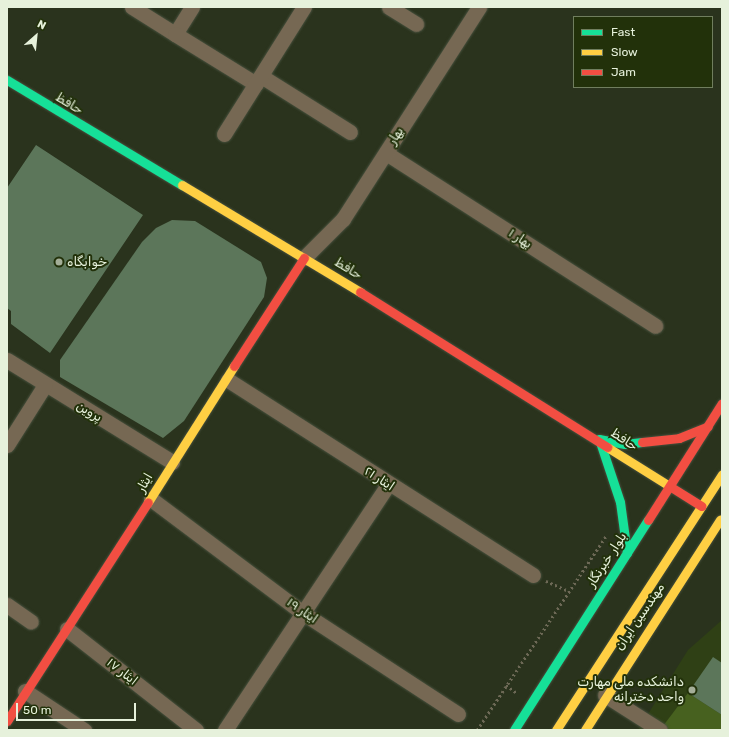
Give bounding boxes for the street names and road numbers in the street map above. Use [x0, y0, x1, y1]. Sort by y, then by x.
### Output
street label: حافظ [53, 90, 85, 118]
street label: بهار [385, 124, 407, 148]
street label: بهار ۱ [505, 226, 535, 252]
street label: حافظ [332, 255, 364, 283]
street label: پروین [73, 398, 105, 426]
street label: حافظ [608, 426, 640, 454]
street label: ایثار ۲۱ [361, 463, 397, 495]
street label: ایثار [133, 471, 157, 495]
street label: بلوار خبرنگار [584, 530, 630, 590]
street label: مهندسین ایران [612, 580, 668, 654]
street label: ایثار ۱۹ [284, 595, 320, 627]
street label: ایثار ۱۷ [103, 655, 141, 689]

